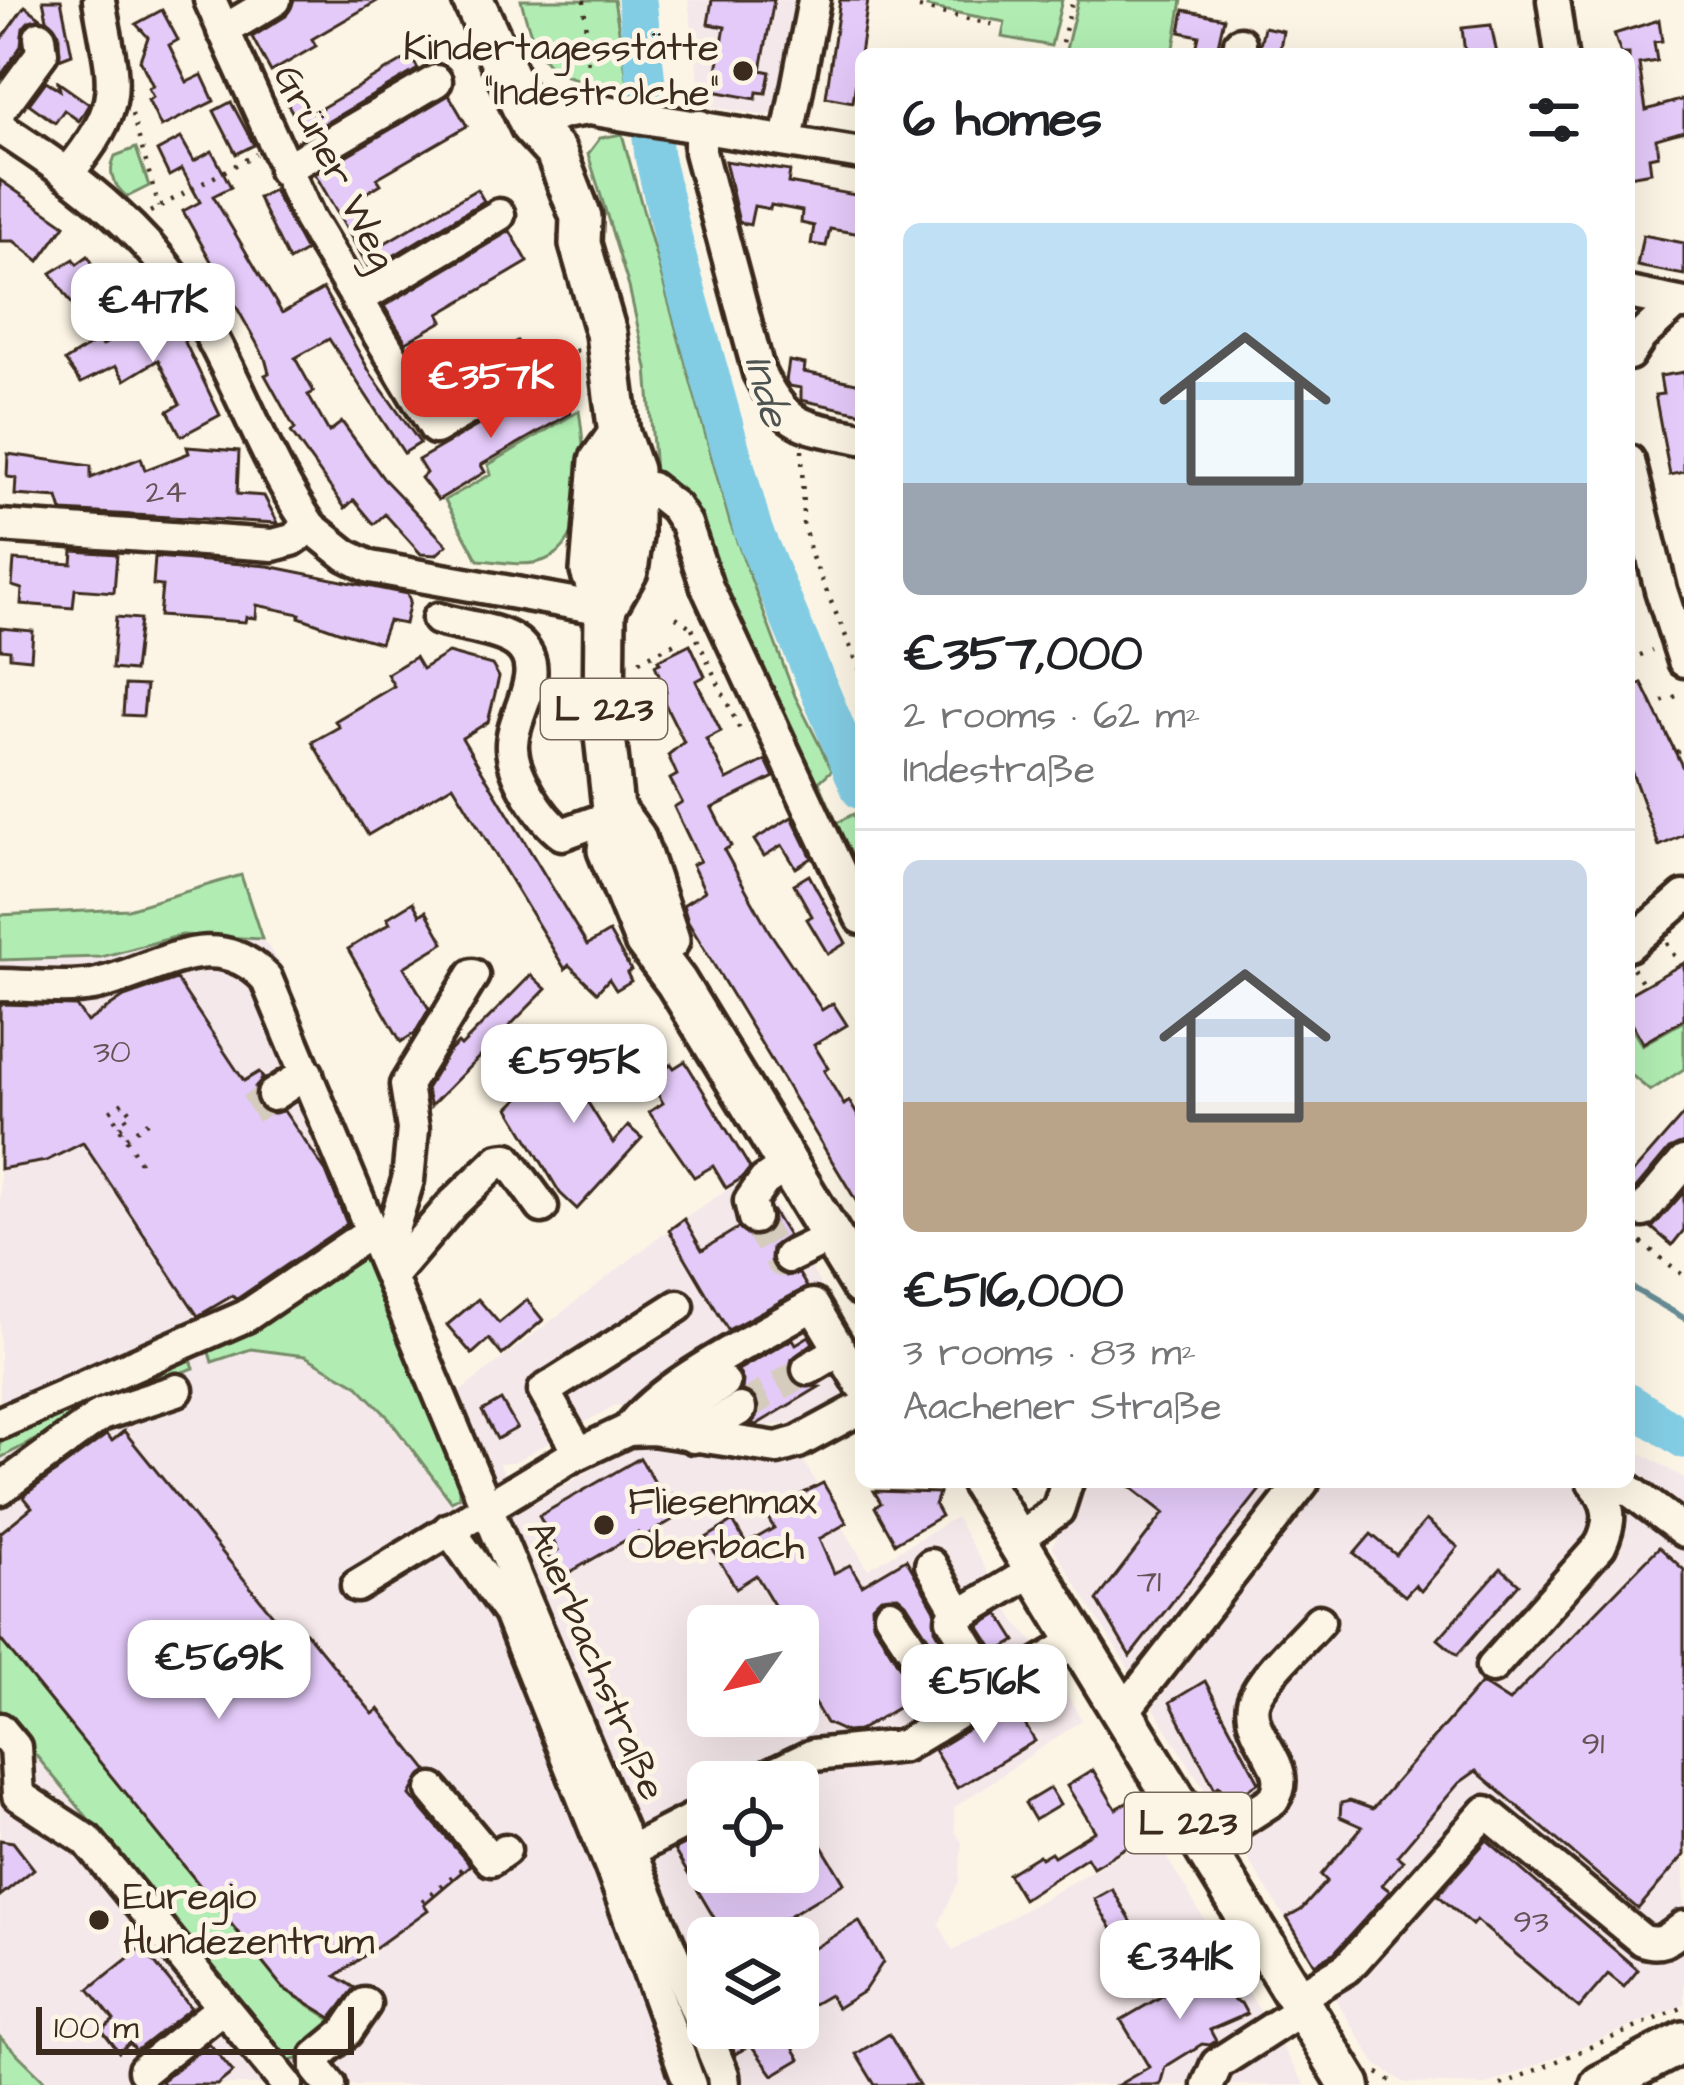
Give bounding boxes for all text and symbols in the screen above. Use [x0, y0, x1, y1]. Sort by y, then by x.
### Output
place label: Kindertagesstätte "Indestrolche" [403, 22, 719, 121]
street label: Grüner Weg [259, 56, 409, 280]
marker: Kindertagesstätte "Indestrolche" [730, 58, 756, 84]
text: 6 homes [903, 85, 1102, 156]
icon: filters [1521, 87, 1587, 153]
pin: €417K [69, 263, 237, 365]
text: €417K [98, 275, 208, 329]
icon: home [1137, 301, 1353, 517]
pin: €357K [407, 339, 575, 441]
water label: Inde [729, 349, 804, 435]
text: €357K [428, 351, 554, 405]
house number: 24 [145, 469, 187, 515]
text: €357,000 [903, 619, 1143, 690]
road number: L 223 [541, 679, 667, 739]
text: 2 rooms · 62 m² [903, 690, 1200, 744]
text: Indestraße [903, 744, 1095, 798]
icon: home [1137, 938, 1353, 1154]
pin: €595K [490, 1024, 658, 1126]
house number: 30 [93, 1029, 131, 1075]
text: €595K [508, 1036, 640, 1090]
text: €516,000 [903, 1256, 1124, 1327]
text: 3 rooms · 83 m² [903, 1327, 1196, 1381]
text: Aachener Straße [903, 1381, 1222, 1435]
place label: Fliesenmax Oberbach [628, 1476, 818, 1575]
marker: Fliesenmax Oberbach [591, 1512, 617, 1538]
street label: Auerbachstraße [512, 1513, 678, 1809]
house number: 71 [1137, 1559, 1161, 1605]
north arrow [687, 1605, 819, 1737]
map controls [687, 1605, 819, 2049]
pin: €569K [135, 1620, 303, 1722]
text: €569K [155, 1632, 283, 1686]
pin: €516K [900, 1644, 1068, 1746]
text: €516K [928, 1656, 1040, 1710]
house number: 91 [1581, 1721, 1605, 1767]
button: locate [687, 1761, 819, 1893]
road number: L 223 [1125, 1793, 1251, 1853]
place label: Euregio Hundezentrum [123, 1871, 375, 1970]
house number: 93 [1513, 1899, 1549, 1945]
marker: Euregio Hundezentrum [86, 1907, 112, 1933]
button: layers [687, 1917, 819, 2049]
pin: €341K [1096, 1920, 1264, 2022]
text: €341K [1127, 1932, 1233, 1986]
scale bar [36, 2001, 354, 2054]
text: 100 m [54, 2005, 139, 2051]

